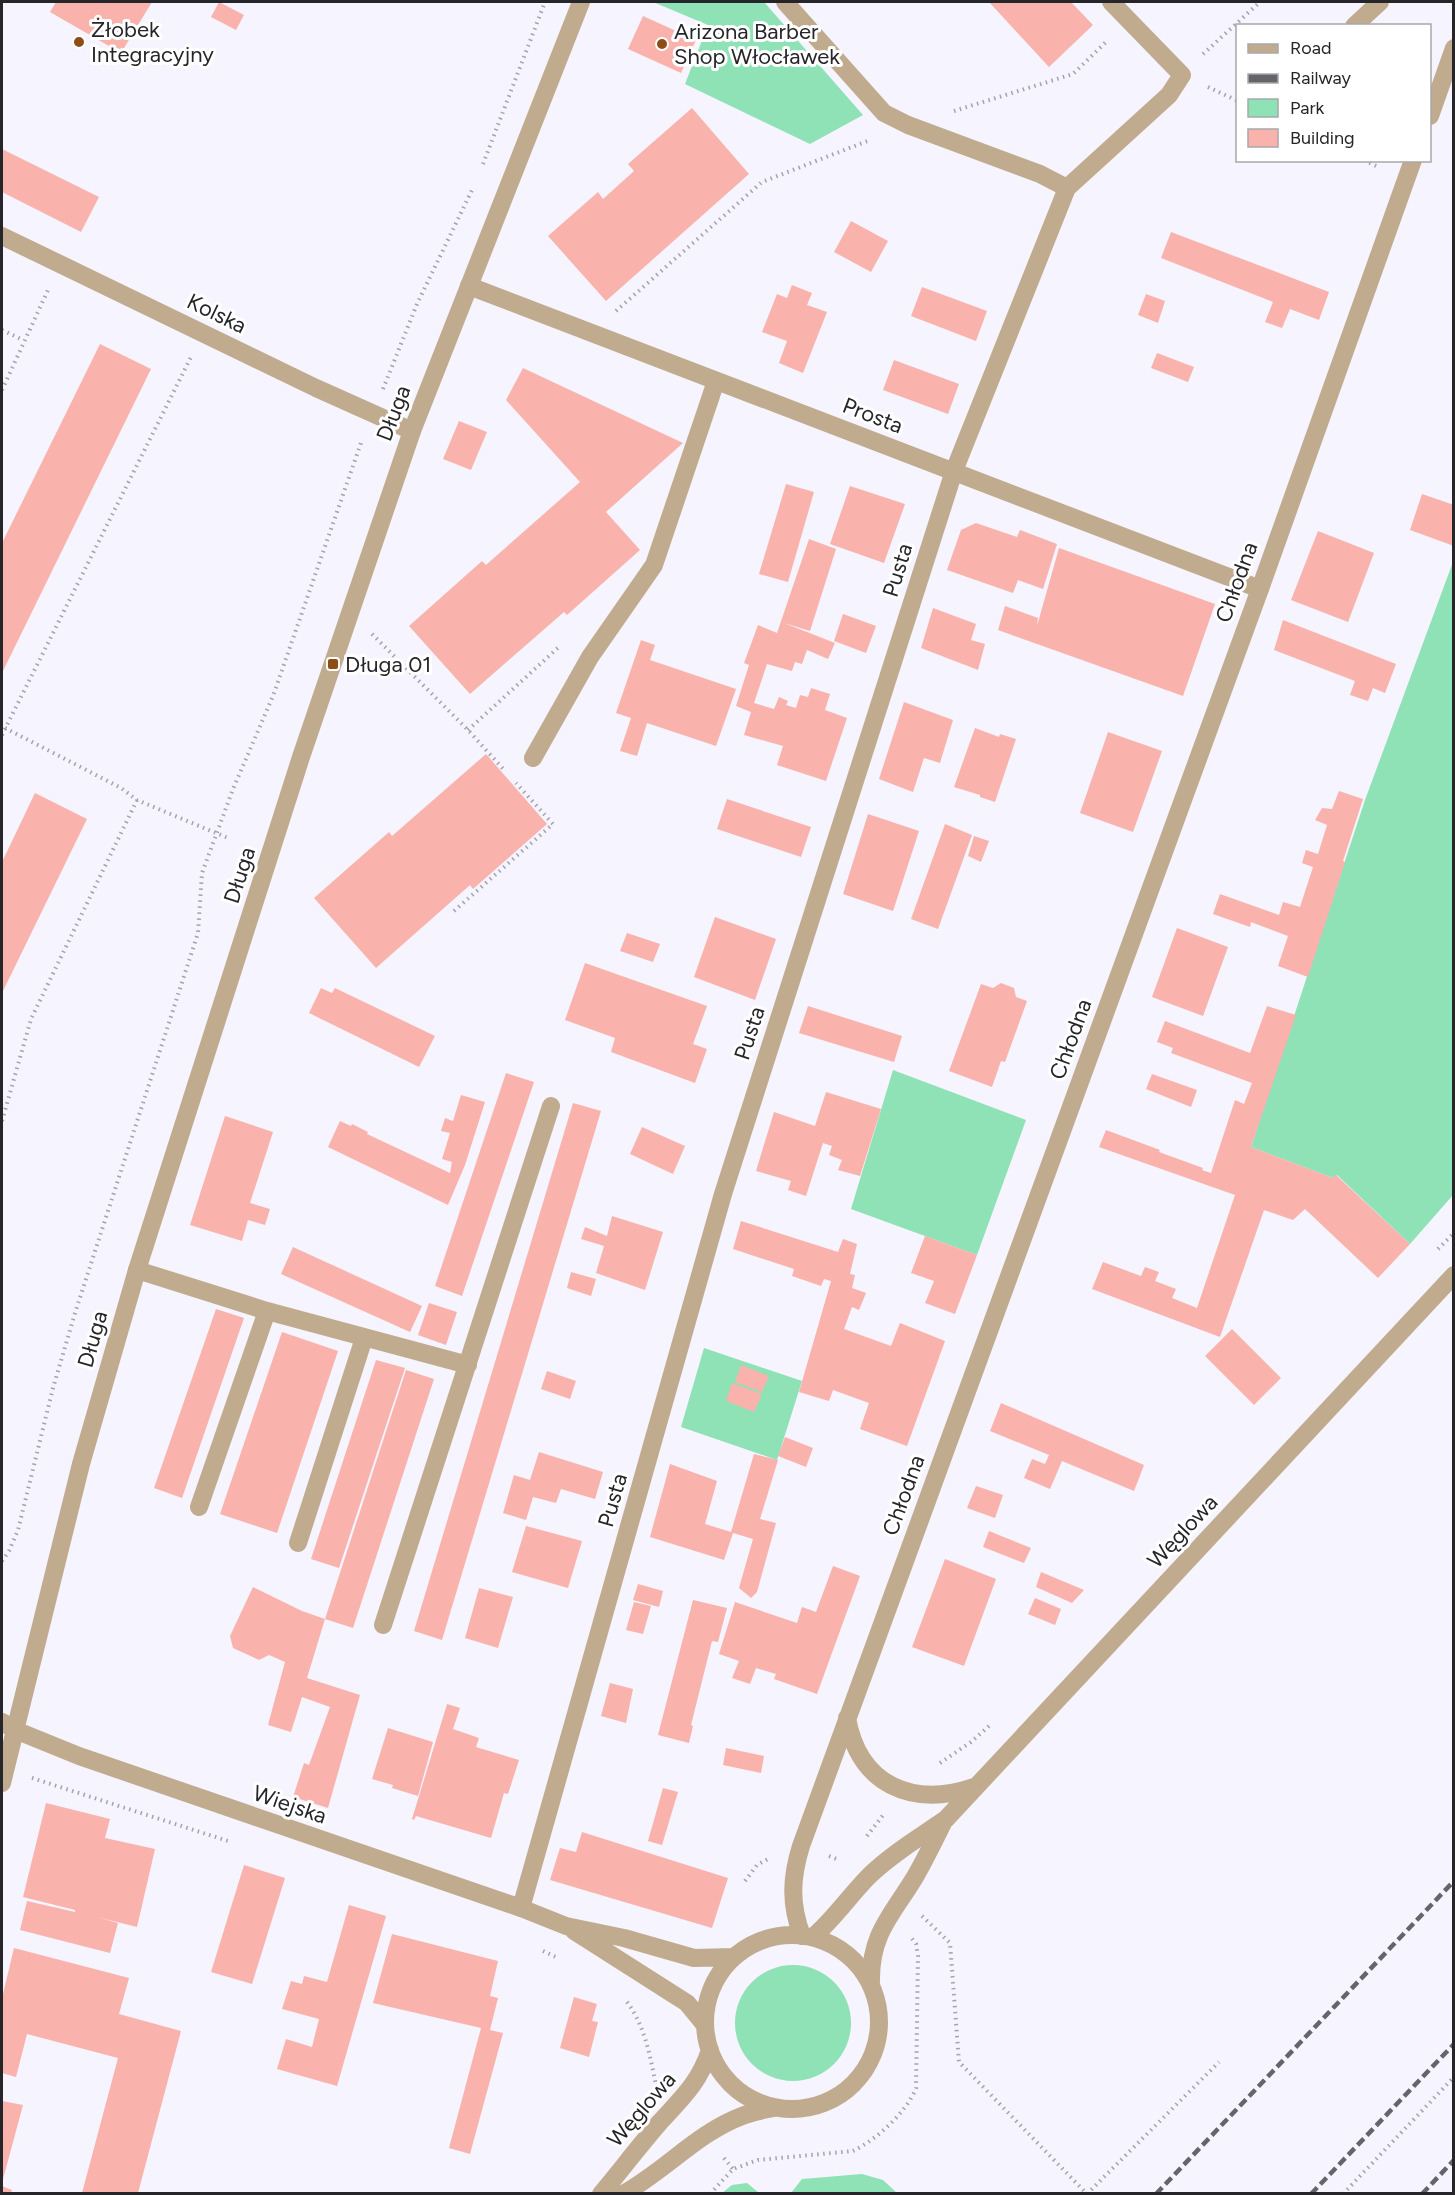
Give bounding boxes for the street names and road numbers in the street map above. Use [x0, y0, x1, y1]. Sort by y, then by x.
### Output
street label: Kolska [183, 288, 251, 339]
street label: Długa [371, 381, 416, 445]
street label: Prosta [839, 392, 907, 439]
street label: Chłodna [1210, 538, 1263, 626]
street label: Pusta [877, 540, 918, 600]
street label: Długa [218, 844, 261, 907]
street label: Chłodna [1044, 995, 1097, 1083]
street label: Pusta [728, 1003, 771, 1063]
street label: Długa [72, 1308, 113, 1371]
street label: Chłodna [877, 1451, 930, 1539]
street label: Pusta [592, 1470, 633, 1530]
street label: Węglowa [1142, 1489, 1223, 1574]
street label: Wiejska [249, 1779, 330, 1830]
street label: Węglowa [601, 2066, 681, 2152]

